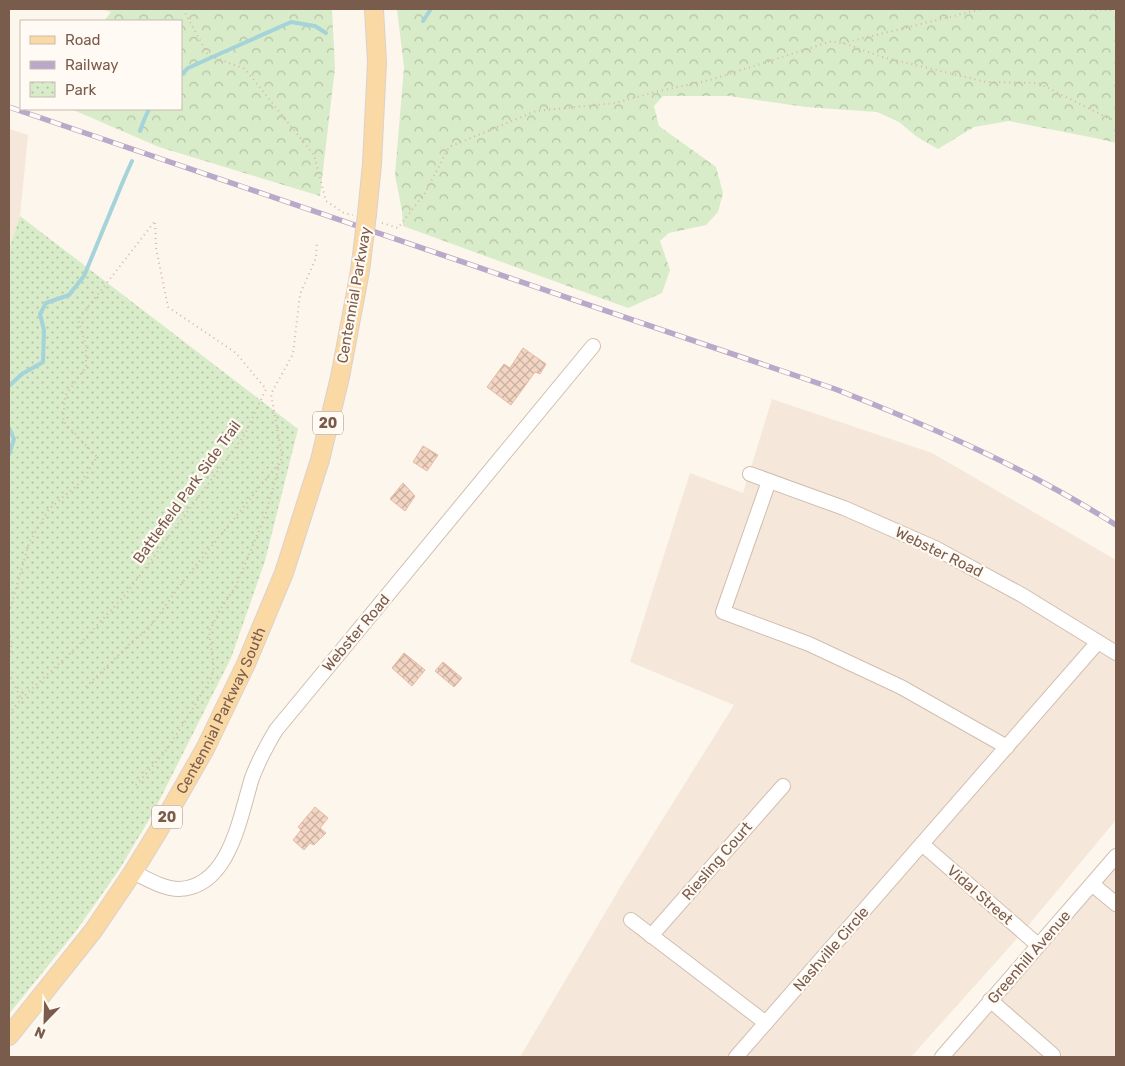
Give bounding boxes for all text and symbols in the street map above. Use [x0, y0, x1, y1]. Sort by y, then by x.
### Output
legend [20, 20, 182, 110]
text: Road [65, 31, 101, 49]
text: Railway [65, 56, 119, 74]
text: Park [65, 81, 96, 99]
street label: Centennial Parkway [333, 225, 375, 365]
road number: 20 [313, 412, 343, 434]
street label: Battlefield Park Side Trail [129, 417, 245, 567]
street label: Webster Road [892, 523, 986, 581]
street label: Webster Road [318, 591, 394, 675]
street label: Centennial Parkway South [172, 624, 269, 797]
road number: 20 [152, 806, 182, 829]
street label: Riesling Court [678, 818, 756, 904]
street label: Vidal Street [943, 862, 1017, 929]
street label: Nashville Circle [789, 903, 873, 995]
street label: Greenhill Avenue [984, 907, 1074, 1007]
north arrow [20, 996, 70, 1046]
text: N [32, 1023, 48, 1042]

